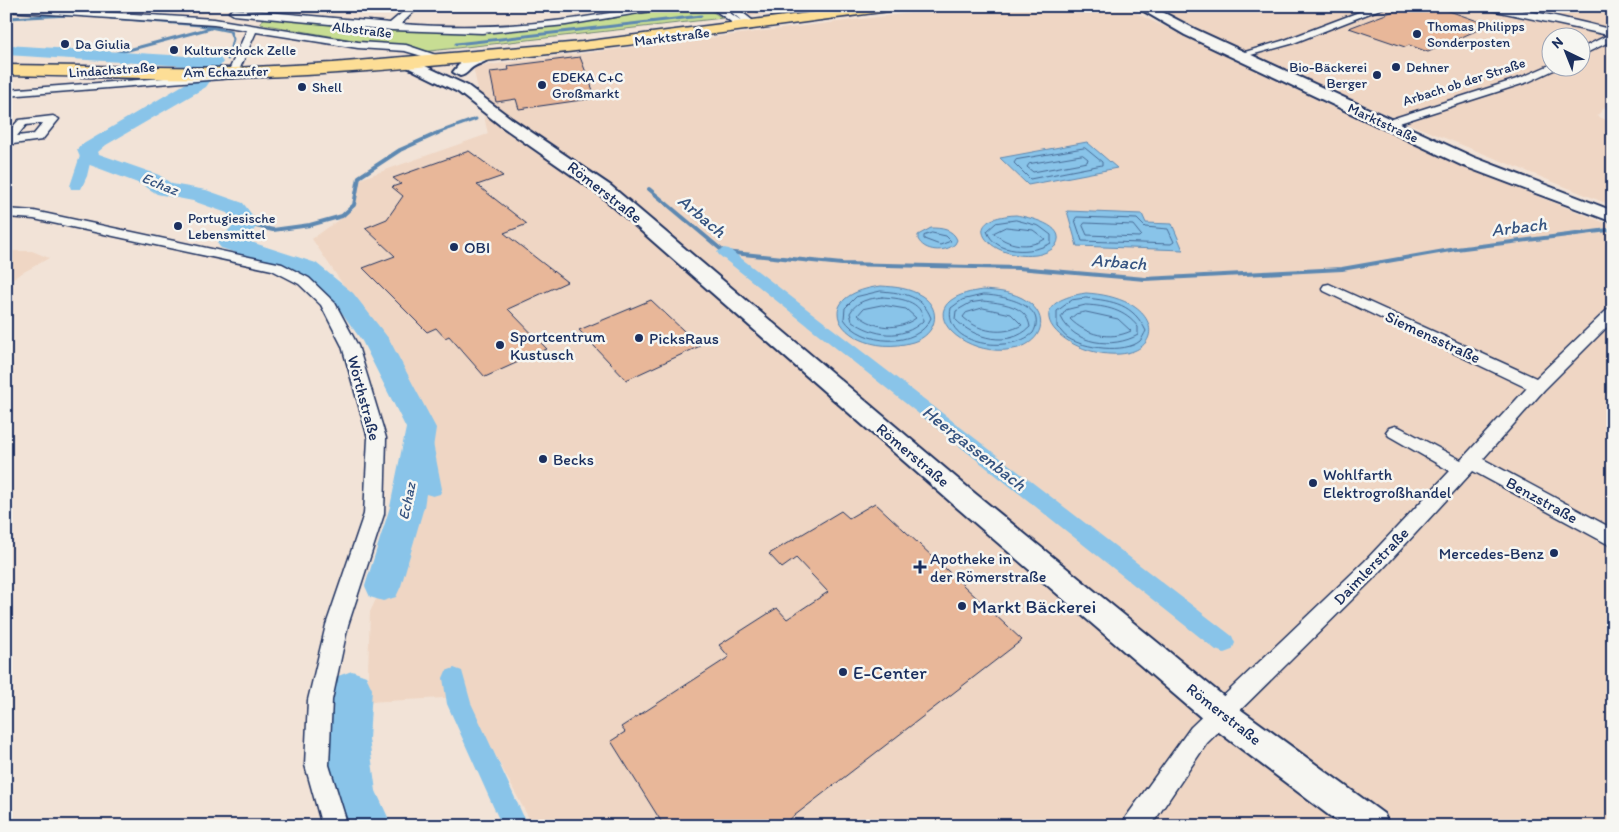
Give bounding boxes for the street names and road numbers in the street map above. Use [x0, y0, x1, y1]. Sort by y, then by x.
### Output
street label: Albstraße [331, 18, 393, 42]
street label: Marktstraße [633, 24, 711, 50]
street label: Arbach ob der Straße [1400, 54, 1528, 110]
street label: Lindachstraße [68, 58, 156, 82]
street label: Am Echazufer [184, 63, 269, 81]
street label: Marktstraße [1345, 99, 1421, 147]
street label: Römerstraße [564, 157, 646, 227]
street label: Siemensstraße [1382, 307, 1484, 367]
street label: Wörthstraße [344, 353, 384, 443]
street label: Römerstraße [873, 419, 954, 491]
street label: Benzstraße [1503, 473, 1581, 528]
street label: Daimlerstraße [1329, 523, 1413, 609]
street label: Römerstraße [1183, 679, 1265, 749]

